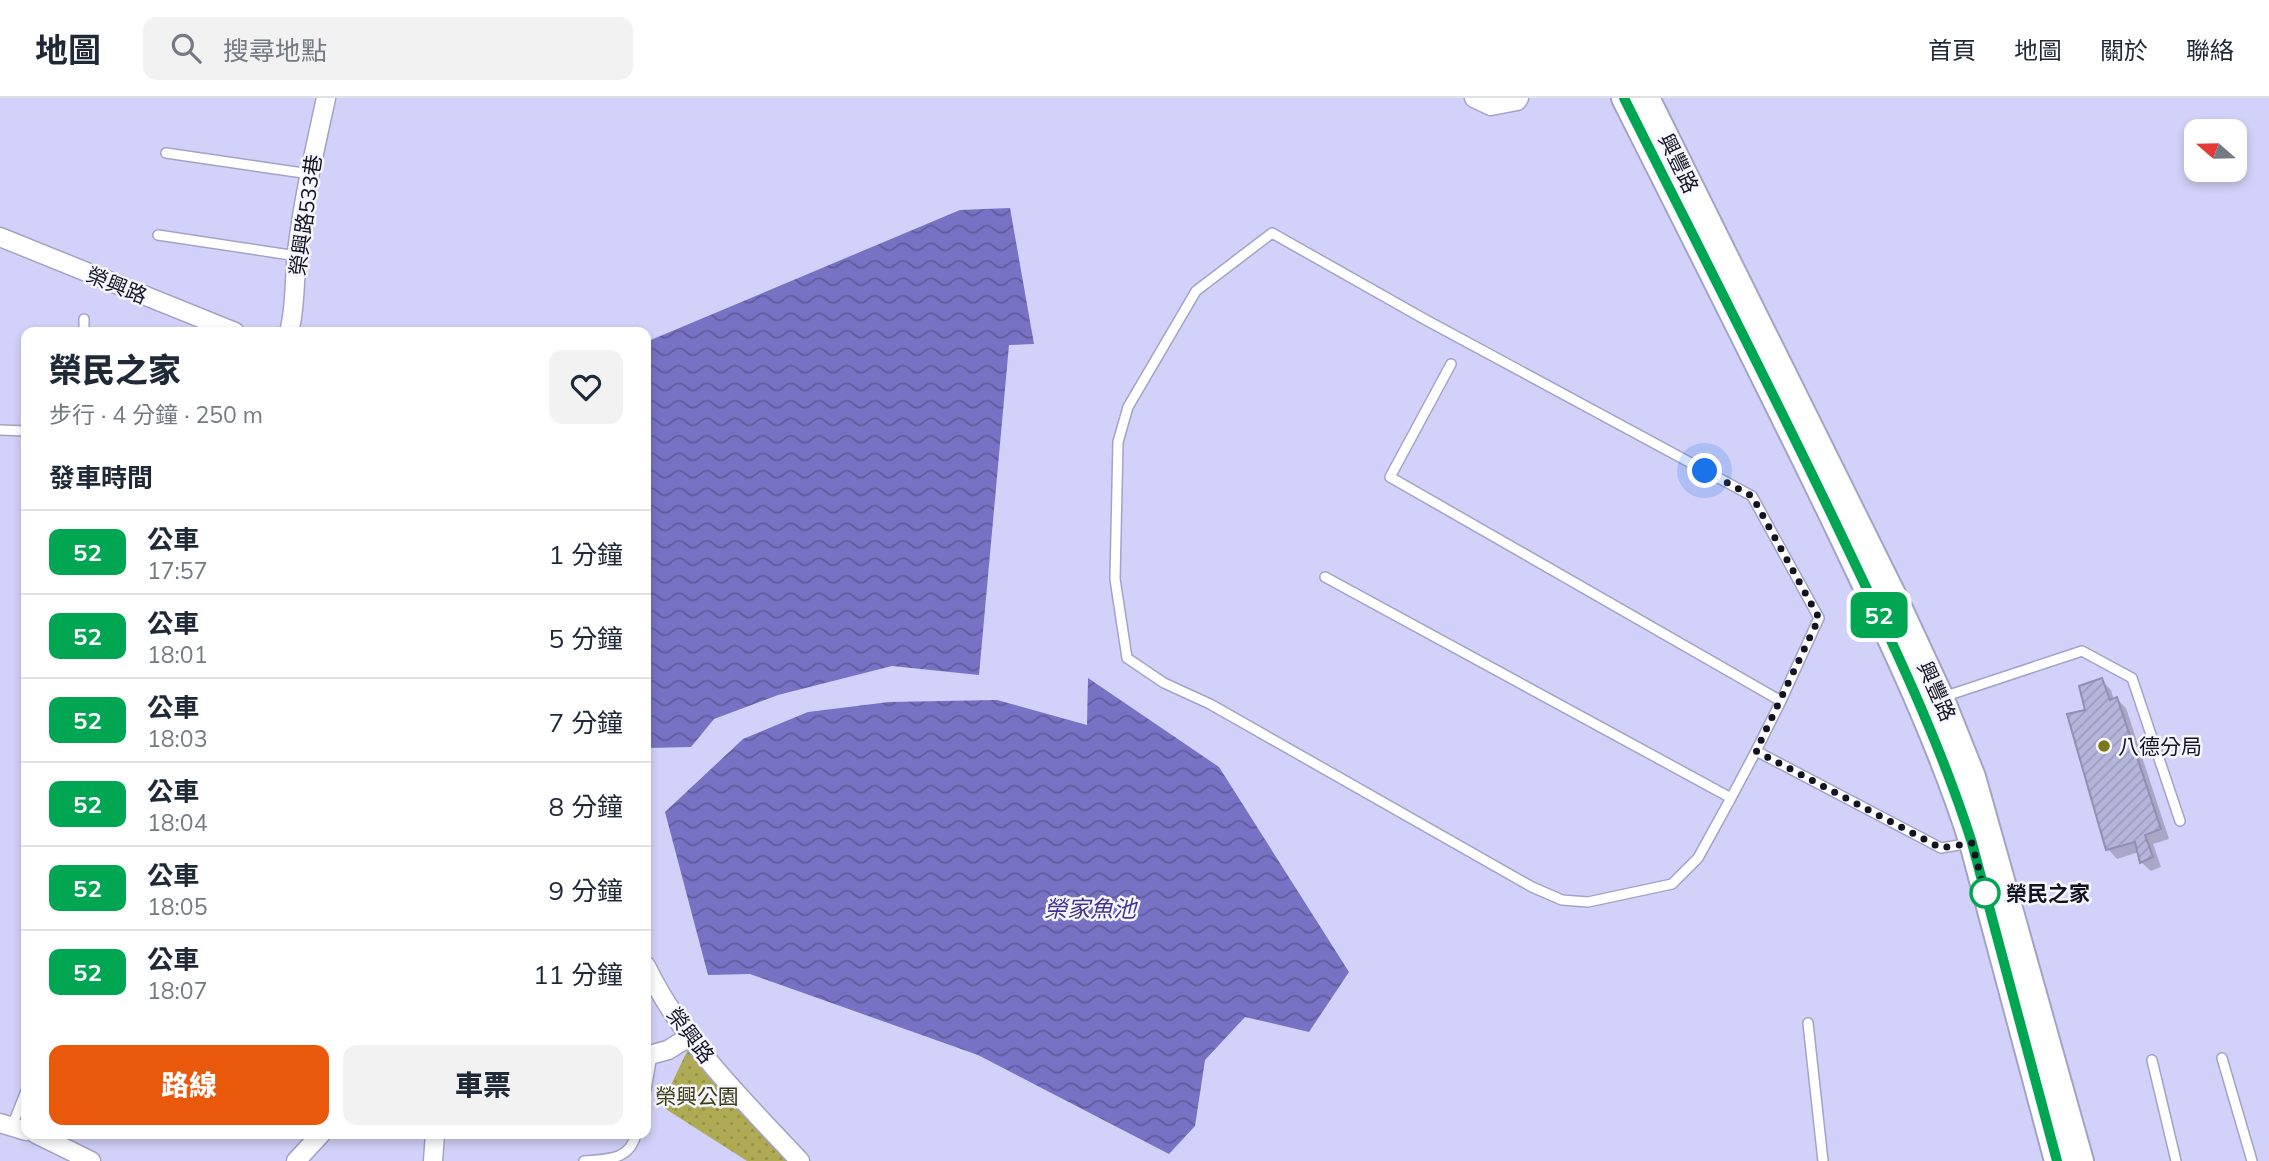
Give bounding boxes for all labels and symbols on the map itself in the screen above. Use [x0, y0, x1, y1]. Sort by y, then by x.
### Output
north arrow [2184, 119, 2247, 182]
street label: 興豐路 [1654, 129, 1704, 197]
street label: 榮興路533巷 [284, 153, 326, 277]
street label: 榮興路 [83, 261, 151, 309]
your location [1687, 453, 1722, 488]
line badge: 52 [1848, 592, 1910, 638]
street label: 興豐路 [1912, 657, 1962, 725]
place label: 八德分局 [2118, 733, 2202, 759]
marker: 八德分局 [2096, 738, 2112, 754]
marker: 榮民之家 [1970, 878, 2000, 908]
place label: 榮民之家 [2006, 880, 2090, 906]
water label: 榮家魚池 [1044, 894, 1138, 923]
street label: 榮興路 [662, 1002, 720, 1068]
park label: 榮興公園 [655, 1083, 739, 1109]

